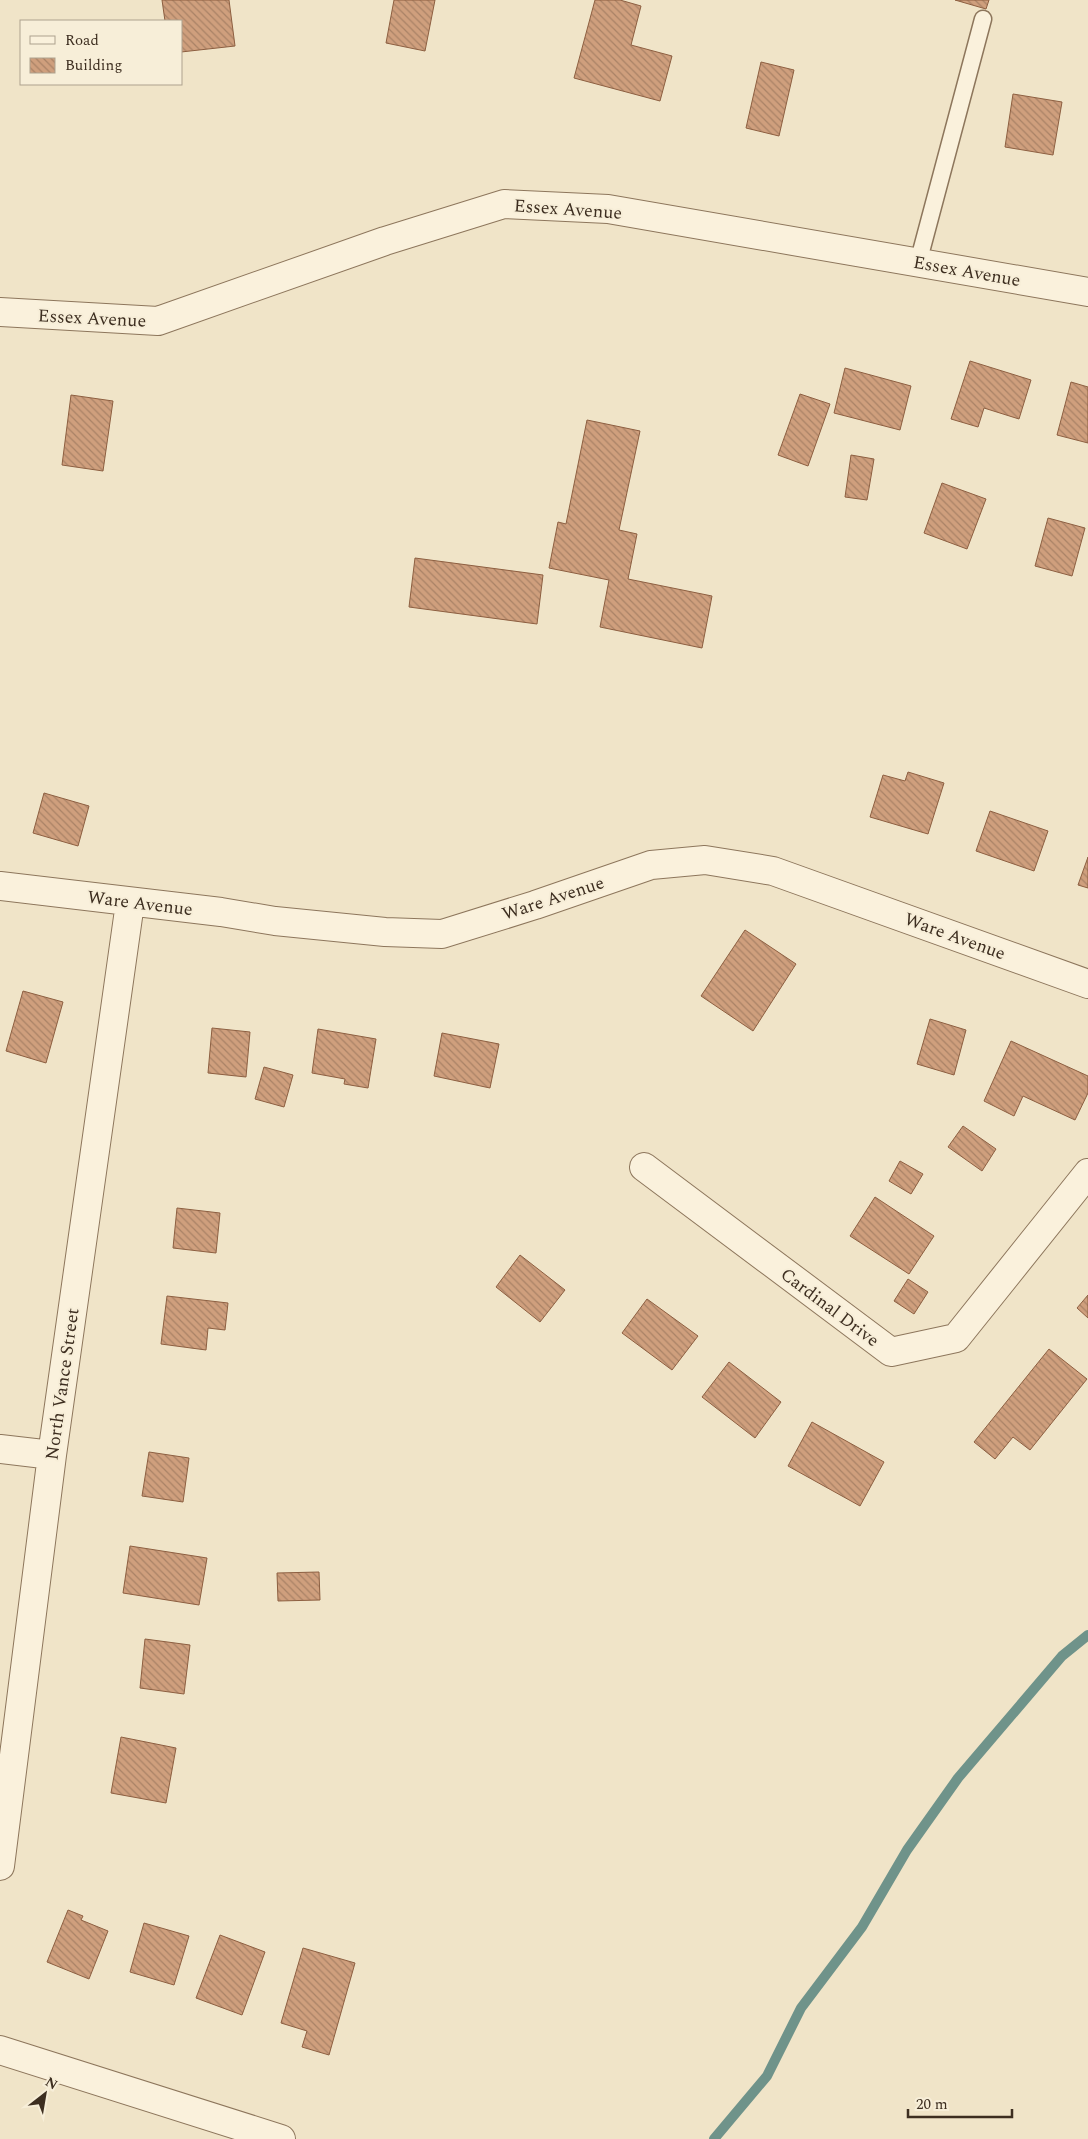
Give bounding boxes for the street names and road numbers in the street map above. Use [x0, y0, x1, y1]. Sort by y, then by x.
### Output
street label: Essex Avenue [513, 192, 623, 227]
street label: Essex Avenue [911, 249, 1023, 294]
street label: Essex Avenue [37, 302, 147, 335]
street label: Ware Avenue [499, 869, 608, 928]
street label: Ware Avenue [86, 884, 194, 923]
street label: Ware Avenue [900, 906, 1009, 967]
street label: Cardinal Drive [775, 1261, 885, 1354]
street label: North Vance Street [38, 1306, 87, 1462]

